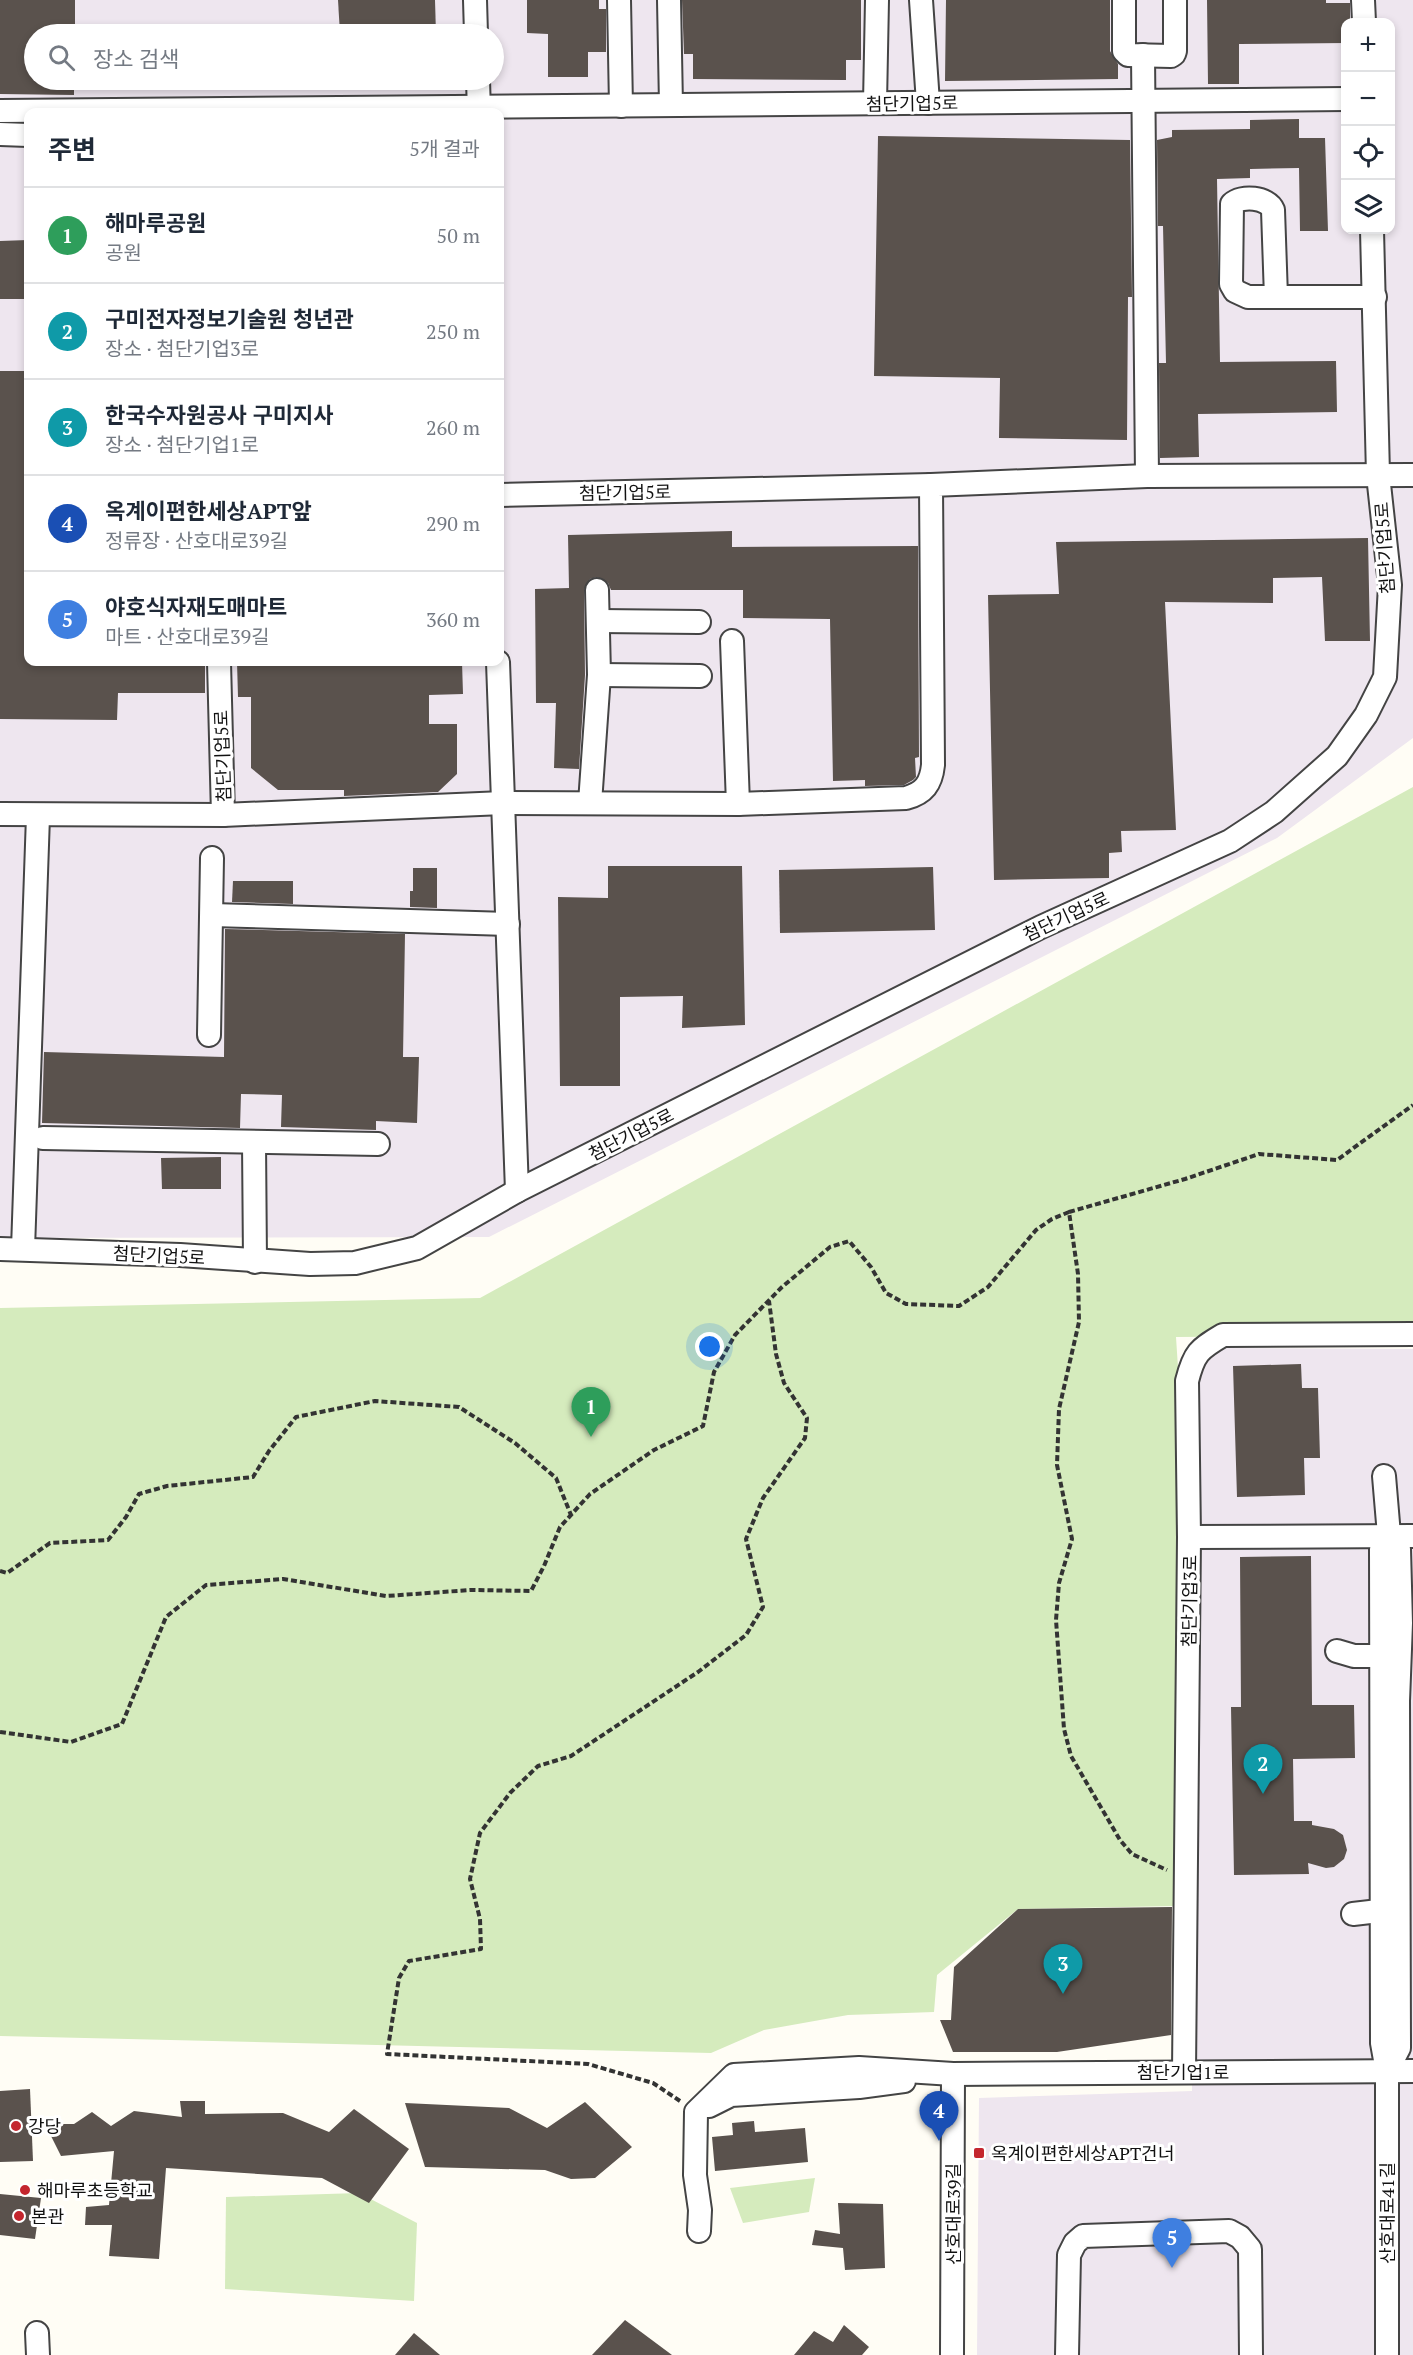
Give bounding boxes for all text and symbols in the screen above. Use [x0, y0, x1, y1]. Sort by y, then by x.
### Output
map controls [1341, 18, 1395, 234]
button: + [1341, 18, 1395, 72]
search box [24, 24, 504, 90]
icon: search [45, 41, 78, 74]
text: 장소 검색 [93, 44, 179, 73]
button: − [1341, 72, 1395, 126]
street label: 첨단기업5로 [866, 90, 958, 116]
button: locate [1341, 126, 1395, 180]
text: 주변 [48, 132, 96, 166]
text: 5개 결과 [409, 135, 480, 162]
button: layers [1341, 180, 1395, 234]
text: 해마루공원 [105, 208, 206, 237]
text: 1 [62, 222, 73, 249]
text: 50 m [437, 222, 480, 249]
text: 공원 [105, 239, 142, 266]
text: 구미전자정보기술원 청년관 [105, 304, 354, 333]
text: 2 [62, 318, 73, 345]
text: 250 m [426, 318, 480, 345]
text: 장소 · 첨단기업3로 [105, 335, 259, 362]
text: 한국수자원공사 구미지사 [105, 400, 334, 429]
text: 3 [62, 414, 73, 441]
text: 260 m [426, 414, 480, 441]
text: 장소 · 첨단기업1로 [105, 431, 259, 458]
street label: 첨단기업5로 [579, 479, 671, 505]
text: 옥계이편한세상APT앞 [105, 496, 312, 525]
street label: 첨단기업5로 [1369, 501, 1399, 595]
text: 4 [62, 510, 73, 537]
text: 290 m [426, 510, 480, 537]
text: 정류장 · 산호대로39길 [105, 527, 288, 554]
text: 야호식자재도매마트 [105, 592, 287, 621]
text: 5 [62, 606, 73, 633]
text: 360 m [426, 606, 480, 633]
text: 마트 · 산호대로39길 [105, 623, 270, 650]
street label: 첨단기업5로 [208, 709, 236, 803]
street label: 첨단기업5로 [1019, 886, 1113, 946]
street label: 첨단기업5로 [584, 1102, 678, 1166]
street label: 첨단기업5로 [112, 1241, 206, 1269]
your location [695, 1332, 724, 1361]
pin: 1 [572, 1388, 610, 1437]
street label: 첨단기업3로 [1176, 1555, 1202, 1647]
pin: 2 [1244, 1744, 1282, 1794]
pin: 3 [1044, 1944, 1082, 1994]
street label: 첨단기업1로 [1137, 2060, 1229, 2084]
pin: 4 [920, 2092, 958, 2141]
place label: 강당 [28, 2114, 61, 2138]
marker: 강당 [9, 2119, 23, 2133]
place label: 옥계이편한세상APT건너 [991, 2141, 1174, 2165]
marker: 옥계이편한세상APT건너 [972, 2146, 986, 2160]
street label: 산호대로41길 [1375, 2162, 1399, 2264]
street label: 산호대로39길 [941, 2163, 965, 2265]
place label: 해마루초등학교 [37, 2178, 153, 2202]
marker: 해마루초등학교 [18, 2183, 32, 2197]
place label: 본관 [31, 2204, 65, 2228]
marker: 본관 [12, 2209, 26, 2223]
pin: 5 [1152, 2218, 1192, 2268]

